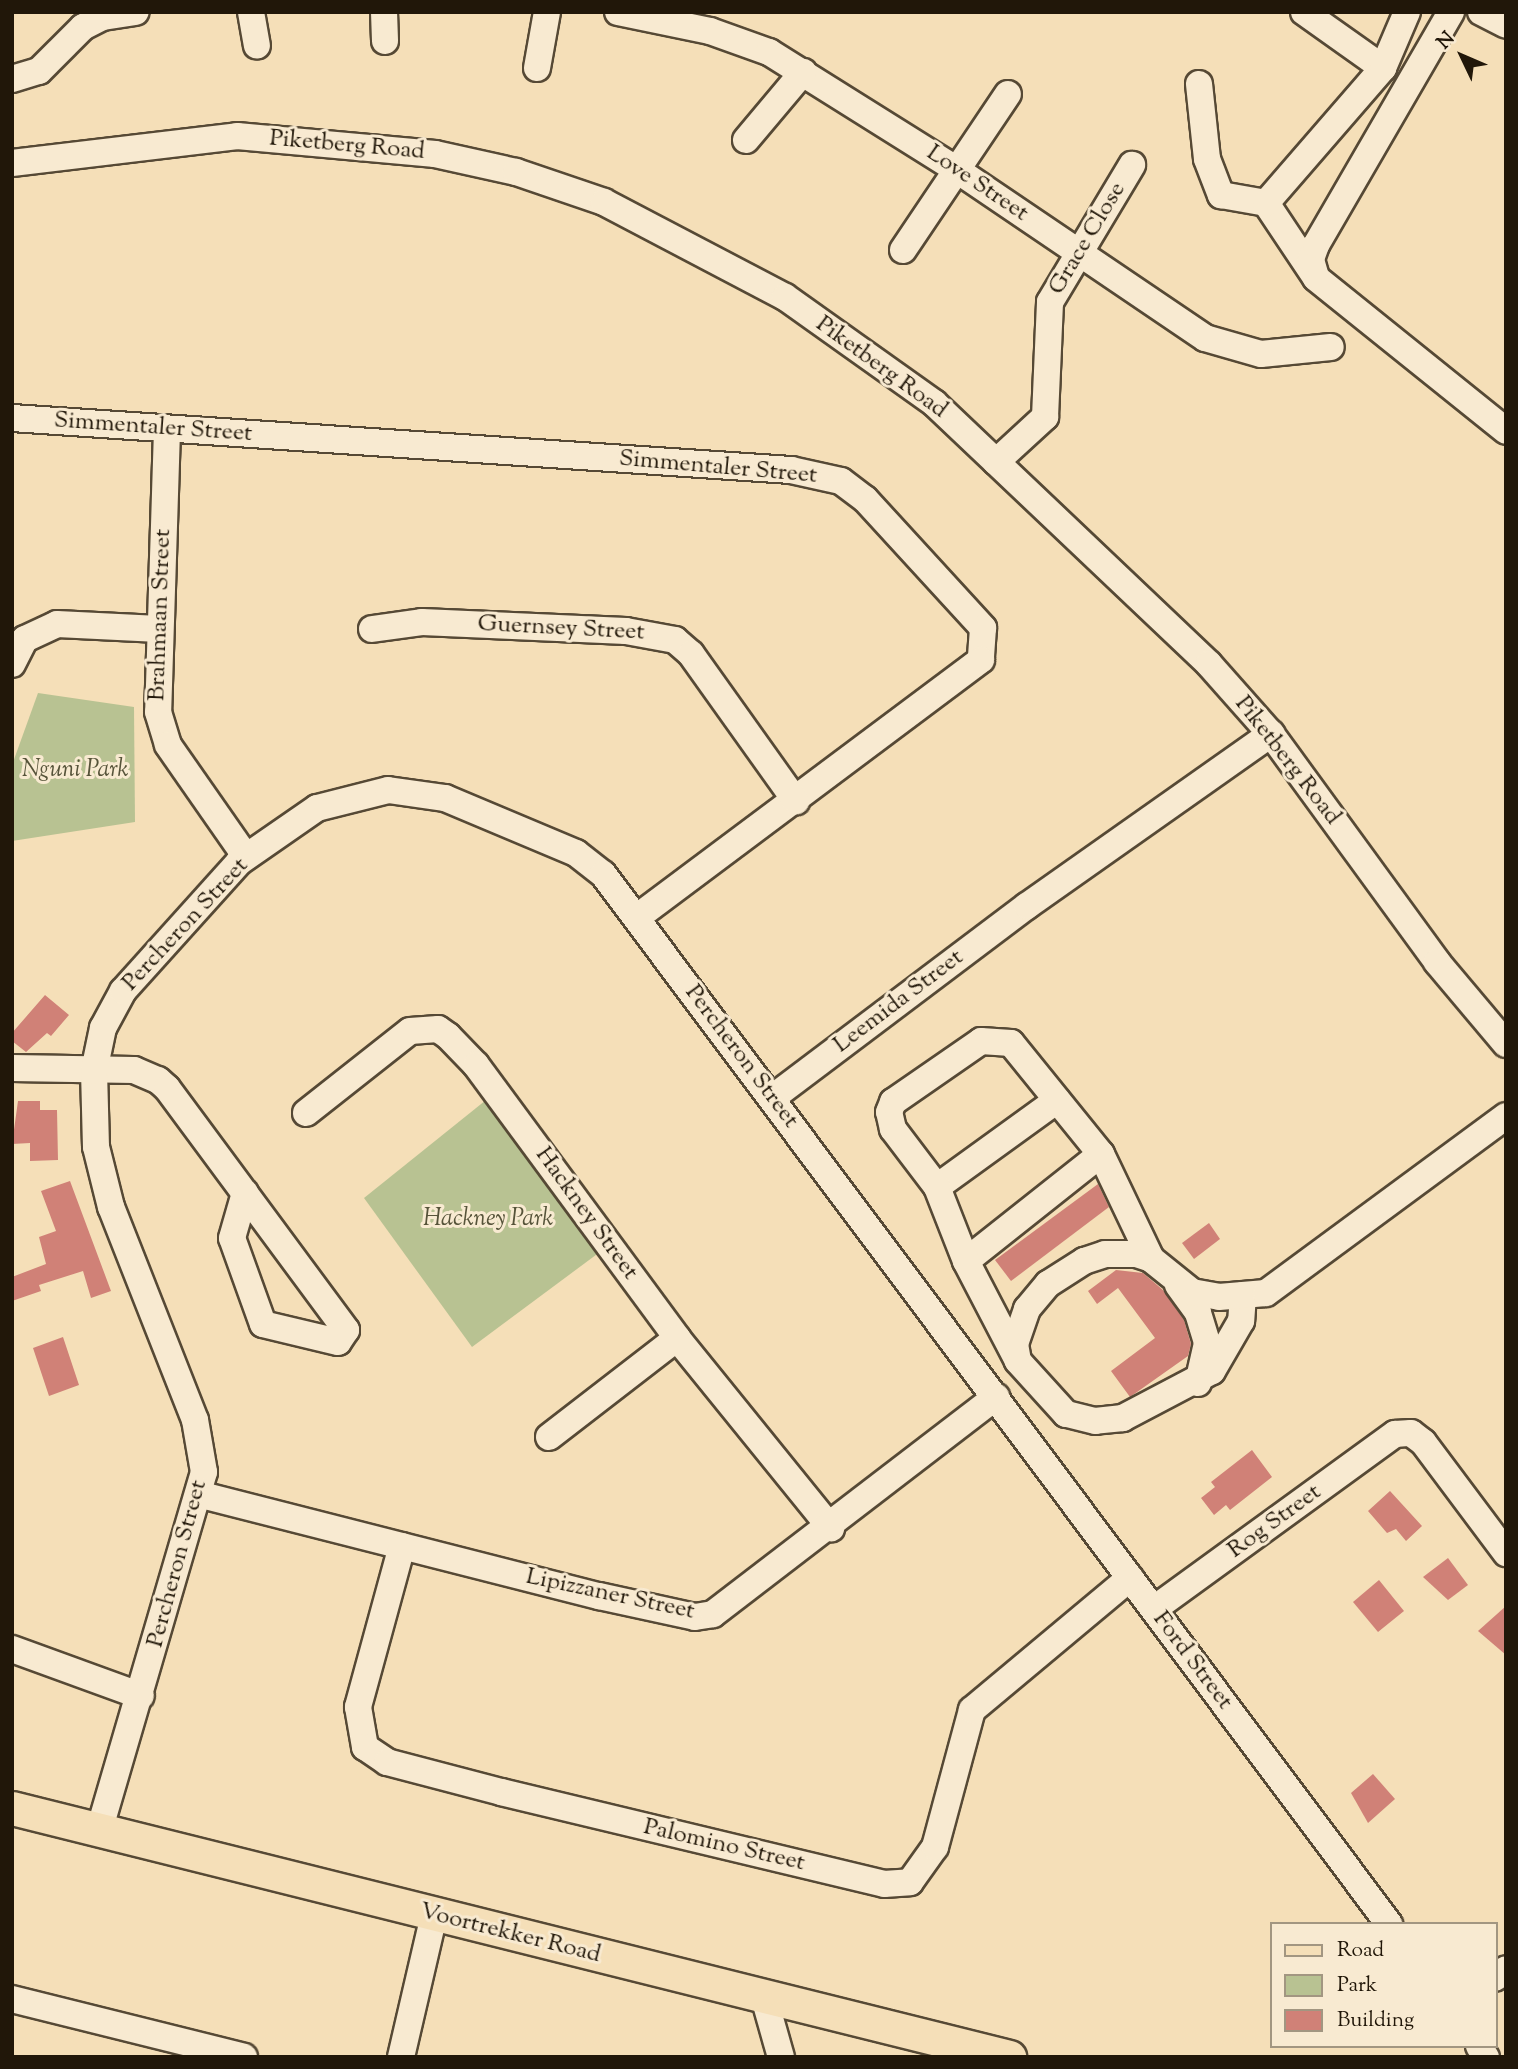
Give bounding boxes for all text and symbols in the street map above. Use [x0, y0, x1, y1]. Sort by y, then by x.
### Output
north arrow [1427, 21, 1497, 91]
text: N [1432, 26, 1462, 56]
street label: Piketberg Road [268, 125, 426, 167]
street label: Love Street [920, 139, 1034, 229]
street label: Grace Close [1043, 178, 1133, 300]
street label: Piketberg Road [810, 311, 952, 425]
street label: Simmentaler Street [53, 407, 253, 449]
street label: Simmentaler Street [618, 445, 818, 491]
street label: Brahmaan Street [144, 528, 178, 702]
street label: Guernsey Street [477, 610, 645, 648]
street label: Piketberg Road [1228, 691, 1346, 831]
park label: Nguni Park [22, 757, 128, 785]
street label: Percheron Street [117, 852, 255, 998]
street label: Leemida Street [828, 944, 970, 1060]
street label: Percheron Street [678, 980, 804, 1134]
street label: Hackney Street [528, 1142, 644, 1286]
park label: Hackney Park [423, 1206, 553, 1234]
street label: Percheron Street [142, 1477, 214, 1651]
street label: Rog Street [1223, 1478, 1327, 1566]
street label: Lipizzaner Street [523, 1563, 697, 1627]
street label: Ford Street [1146, 1606, 1238, 1716]
street label: Palomino Street [641, 1813, 807, 1879]
street label: Voortrekker Road [417, 1898, 603, 1970]
legend [1270, 1922, 1497, 2048]
text: Road [1337, 1936, 1384, 1966]
text: Park [1337, 1971, 1377, 2001]
text: Building [1337, 2006, 1414, 2036]

